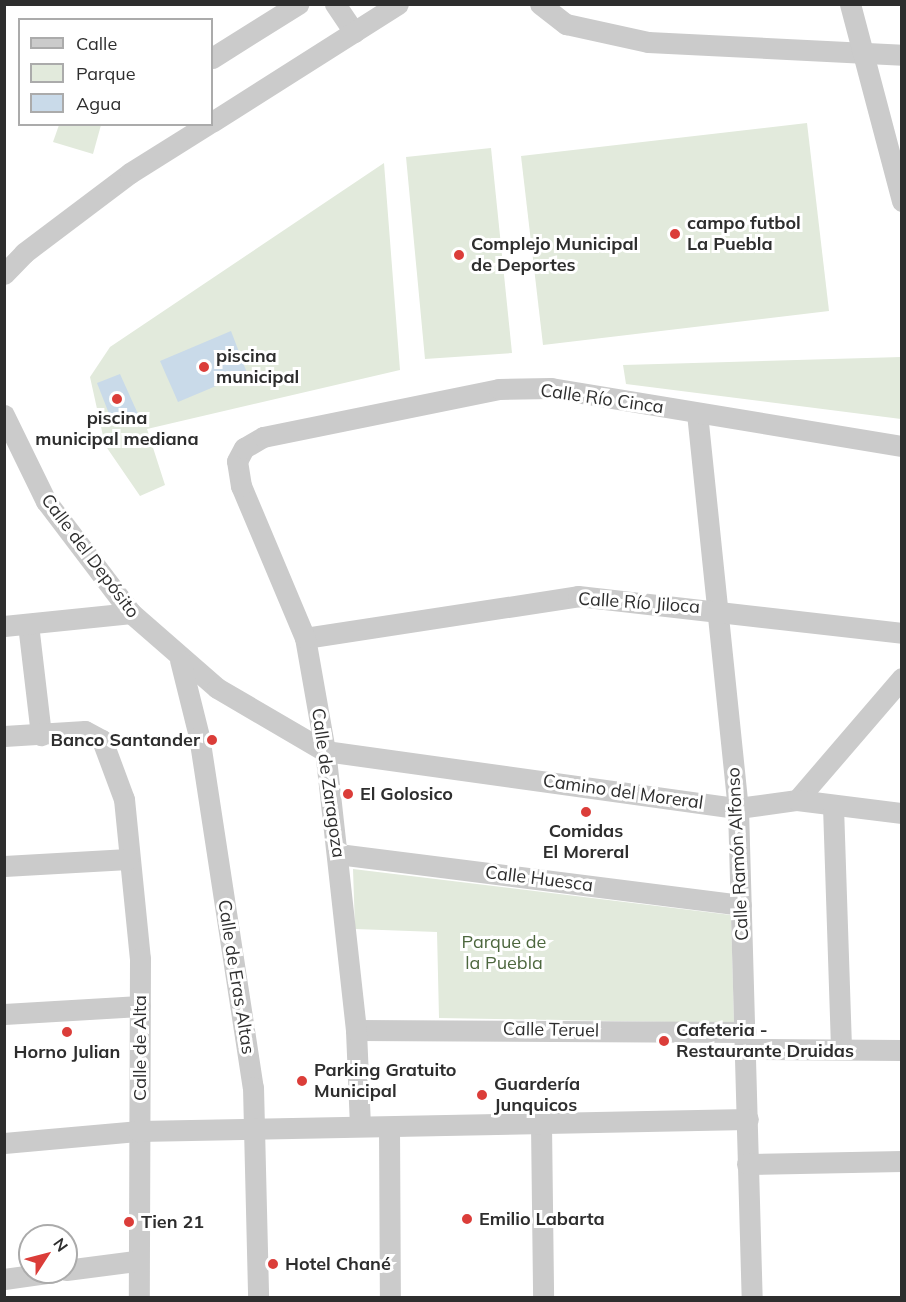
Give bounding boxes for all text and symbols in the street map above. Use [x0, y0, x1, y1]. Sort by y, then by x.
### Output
legend [18, 18, 213, 126]
text: Calle [76, 32, 117, 55]
text: Parque [76, 62, 135, 85]
text: Agua [76, 92, 121, 115]
place label: campo futbol La Puebla [687, 213, 801, 256]
marker: campo futbol La Puebla [668, 227, 682, 241]
place label: Complejo Municipal de Deportes [471, 234, 638, 276]
marker: Complejo Municipal de Deportes [452, 248, 466, 262]
place label: piscina municipal [216, 346, 299, 388]
marker: piscina municipal [197, 360, 211, 374]
street label: Calle Río Cinca [539, 380, 665, 418]
marker: piscina municipal mediana [110, 392, 124, 406]
place label: piscina municipal mediana [35, 408, 199, 450]
street label: Calle del Depósito [36, 490, 144, 622]
street label: Calle Río Jiloca [577, 588, 701, 618]
street label: Calle de Zaragoza [307, 707, 349, 859]
place label: Banco Santander [51, 729, 200, 751]
marker: Banco Santander [205, 733, 219, 747]
street label: Calle Ramón Alfonso [723, 767, 753, 941]
street label: Camino del Moreral [542, 770, 704, 814]
place label: El Golosico [360, 783, 453, 805]
marker: El Golosico [341, 787, 355, 801]
marker: Comidas El Moreral [579, 805, 593, 819]
place label: Comidas El Moreral [543, 821, 629, 864]
street label: Calle Huesca [484, 862, 594, 896]
street label: Calle de Eras Altas [213, 898, 259, 1056]
park label: Parque de la Puebla [462, 932, 546, 974]
street label: Calle de Alta [129, 995, 151, 1101]
street label: Calle Teruel [503, 1018, 599, 1042]
place label: Cafeteria - Restaurante Druidas [676, 1020, 854, 1062]
marker: Horno Julian [60, 1025, 74, 1039]
marker: Cafeteria - Restaurante Druidas [657, 1034, 671, 1048]
place label: Horno Julian [14, 1041, 120, 1063]
place label: Parking Gratuito Municipal [314, 1060, 457, 1102]
marker: Parking Gratuito Municipal [295, 1074, 309, 1088]
place label: Guardería Junquicos [494, 1074, 580, 1116]
marker: Guardería Junquicos [475, 1088, 489, 1102]
place label: Emilio Labarta [479, 1208, 605, 1230]
place label: Tien 21 [141, 1211, 204, 1233]
marker: Emilio Labarta [460, 1212, 474, 1226]
marker: Tien 21 [122, 1215, 136, 1229]
north arrow [18, 1224, 78, 1284]
text: N [49, 1234, 73, 1255]
place label: Hotel Chané [285, 1253, 391, 1275]
marker: Hotel Chané [266, 1257, 280, 1271]

